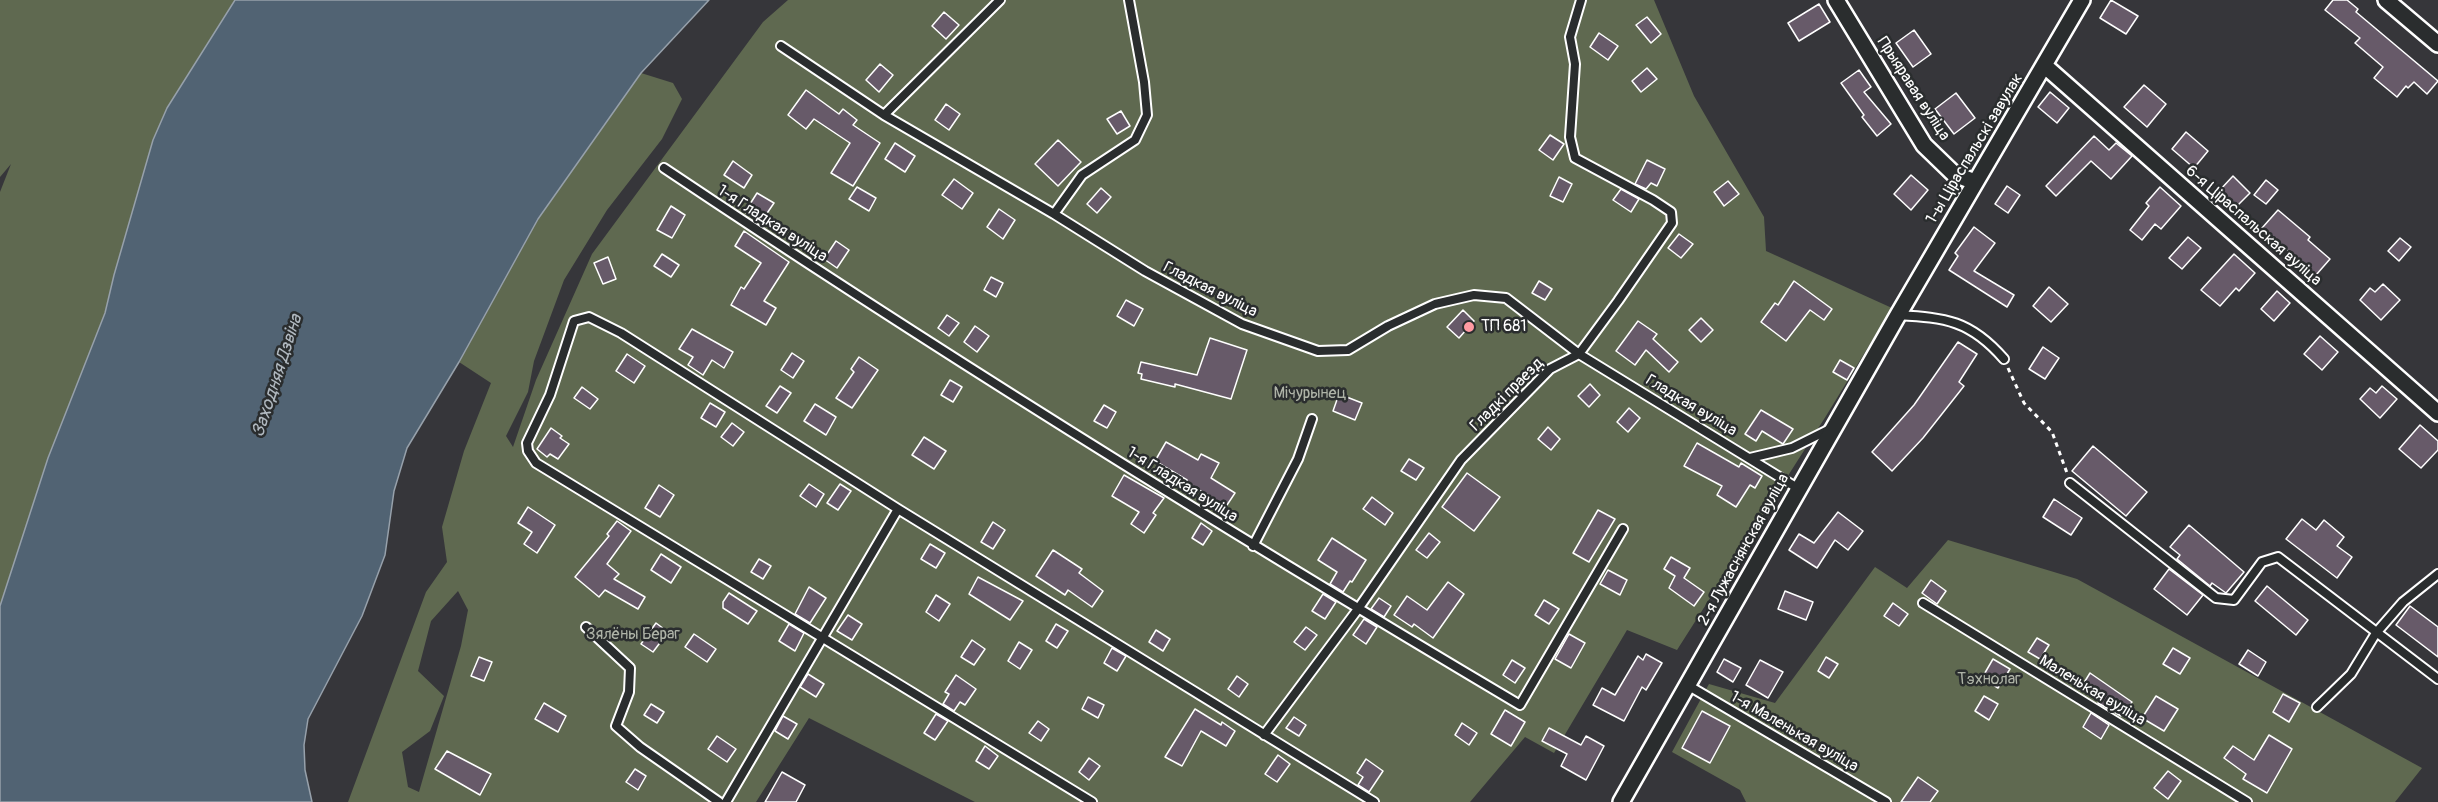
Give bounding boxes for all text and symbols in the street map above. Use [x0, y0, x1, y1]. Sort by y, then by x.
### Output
street label: Прыяравая вуліца [1872, 34, 1954, 144]
street label: 1-ы Ціраспальскі завулак [1922, 70, 2028, 228]
street label: 6-я Ціраспальская вуліца [2181, 162, 2325, 290]
street label: 1-я Гладкая вуліца [713, 181, 831, 267]
street label: Гладкая вуліца [1160, 258, 1260, 322]
water label: Заходняя Дзвіна [248, 312, 308, 440]
place label: ТП 681 [1481, 317, 1527, 337]
marker: ТП 681 [1462, 320, 1476, 334]
street label: Гладкі праезд [1466, 354, 1548, 436]
street label: Гладкая вуліца [1642, 371, 1740, 441]
park label: Мічурынец [1273, 384, 1347, 404]
street label: 1-я Гладкая вуліца [1123, 443, 1241, 527]
street label: 2-я Лужаснянская вуліца [1694, 471, 1794, 629]
park label: Зялёны Бераг [586, 625, 680, 645]
street label: Маленькая вуліца [2035, 652, 2149, 730]
park label: Тэхнолаг [1957, 670, 2021, 690]
street label: 1-я Маленькая вуліца [1726, 687, 1862, 777]

